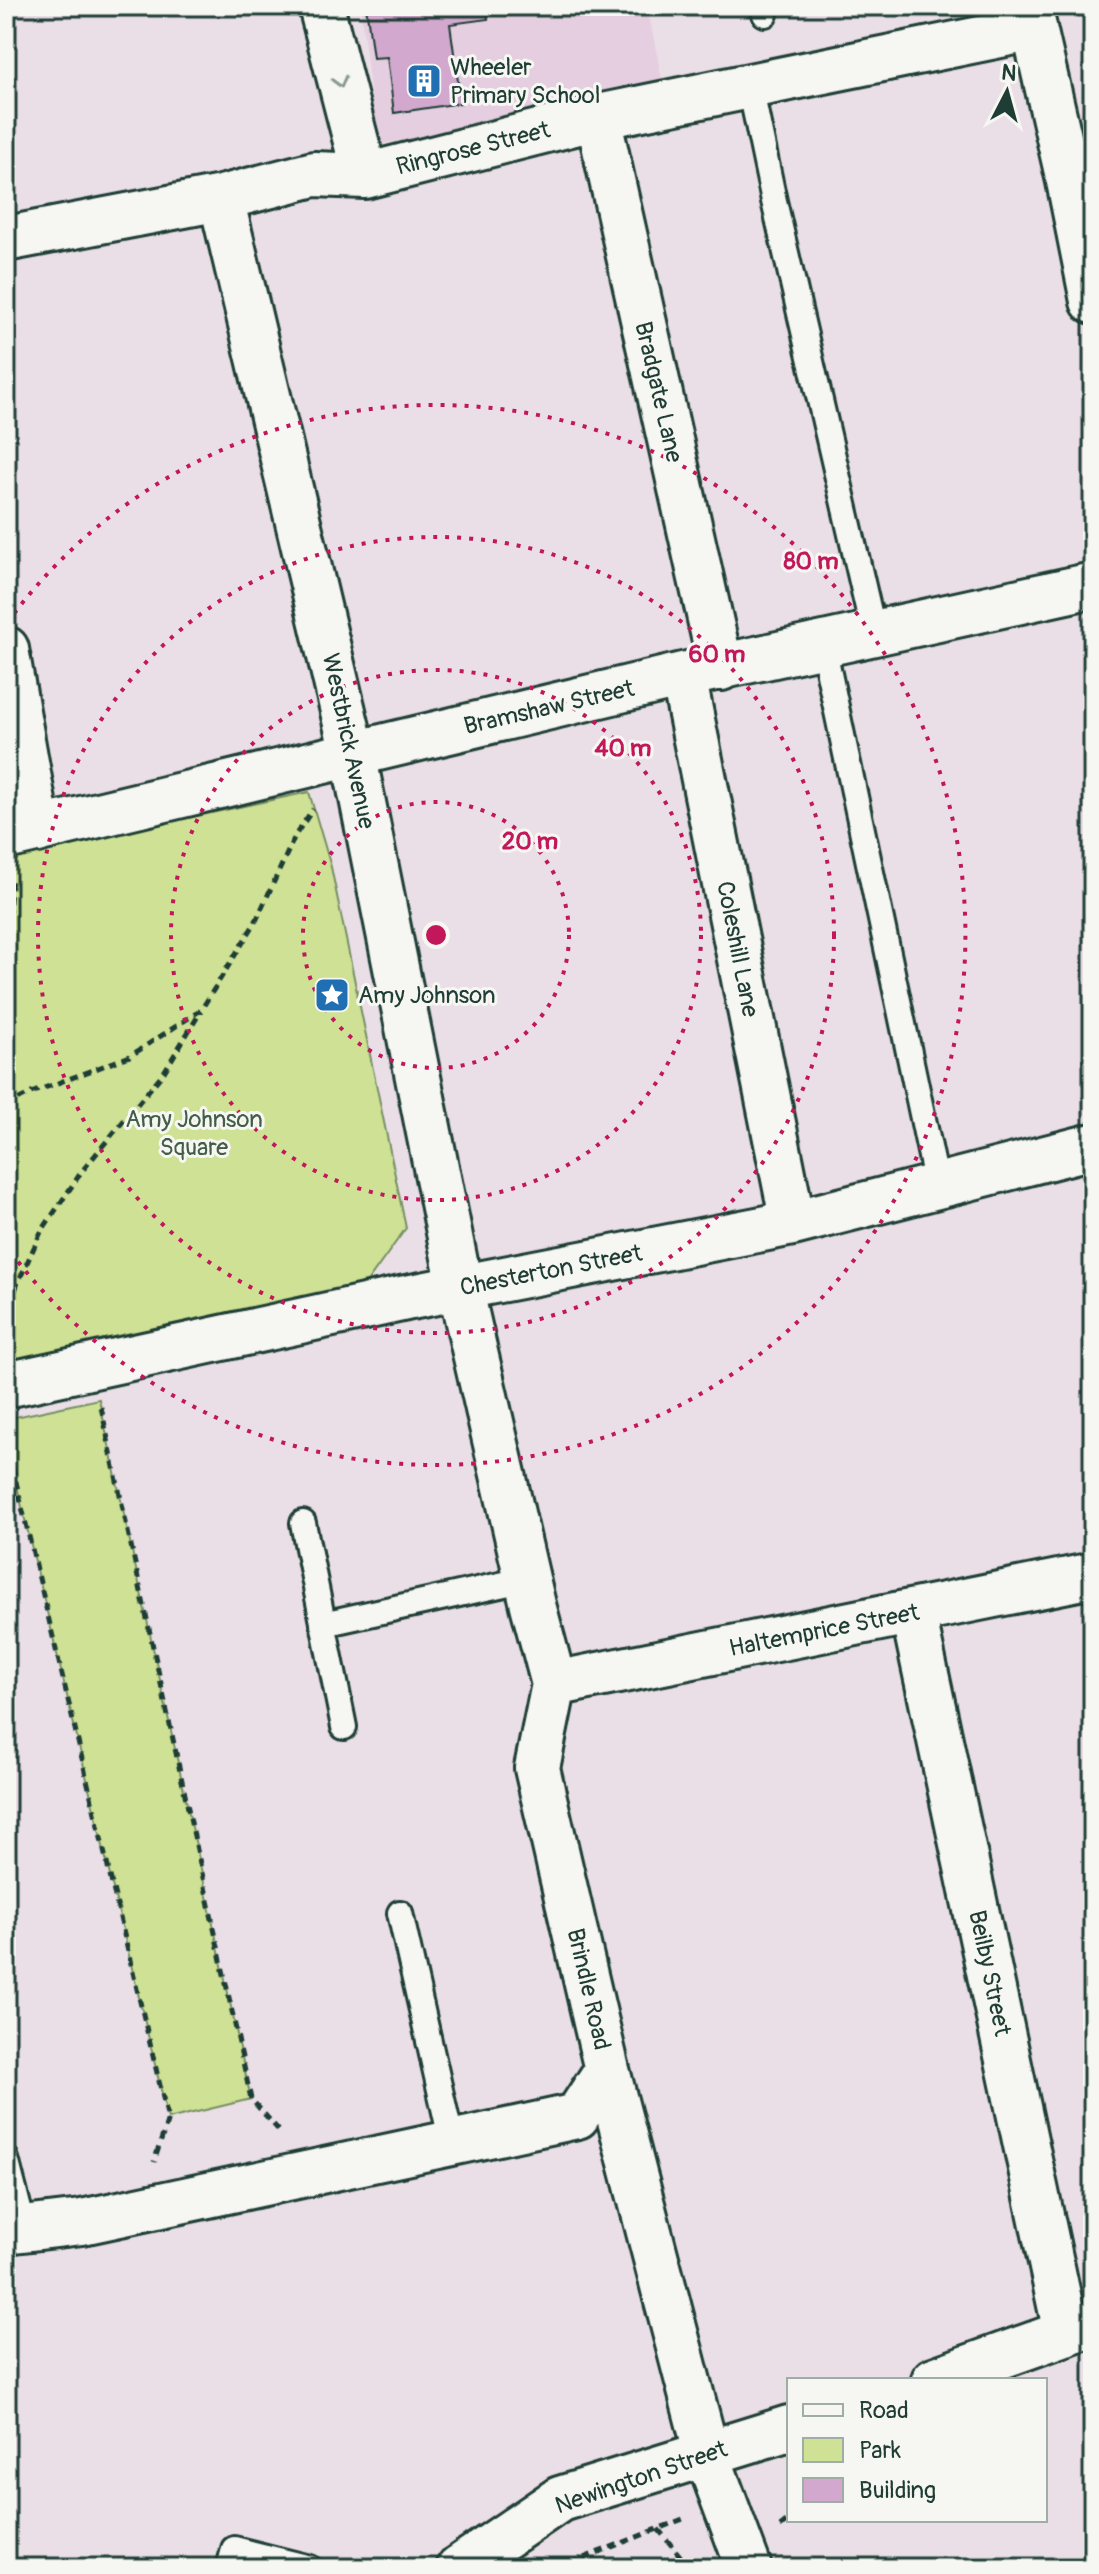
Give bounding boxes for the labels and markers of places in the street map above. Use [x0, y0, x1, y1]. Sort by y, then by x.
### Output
place label: Wheeler Primary School [450, 53, 600, 110]
building icon: Wheeler Primary School [405, 62, 443, 100]
centre of rings [422, 921, 450, 949]
place icon: Amy Johnson [313, 976, 351, 1014]
place label: Amy Johnson [358, 981, 496, 1010]

